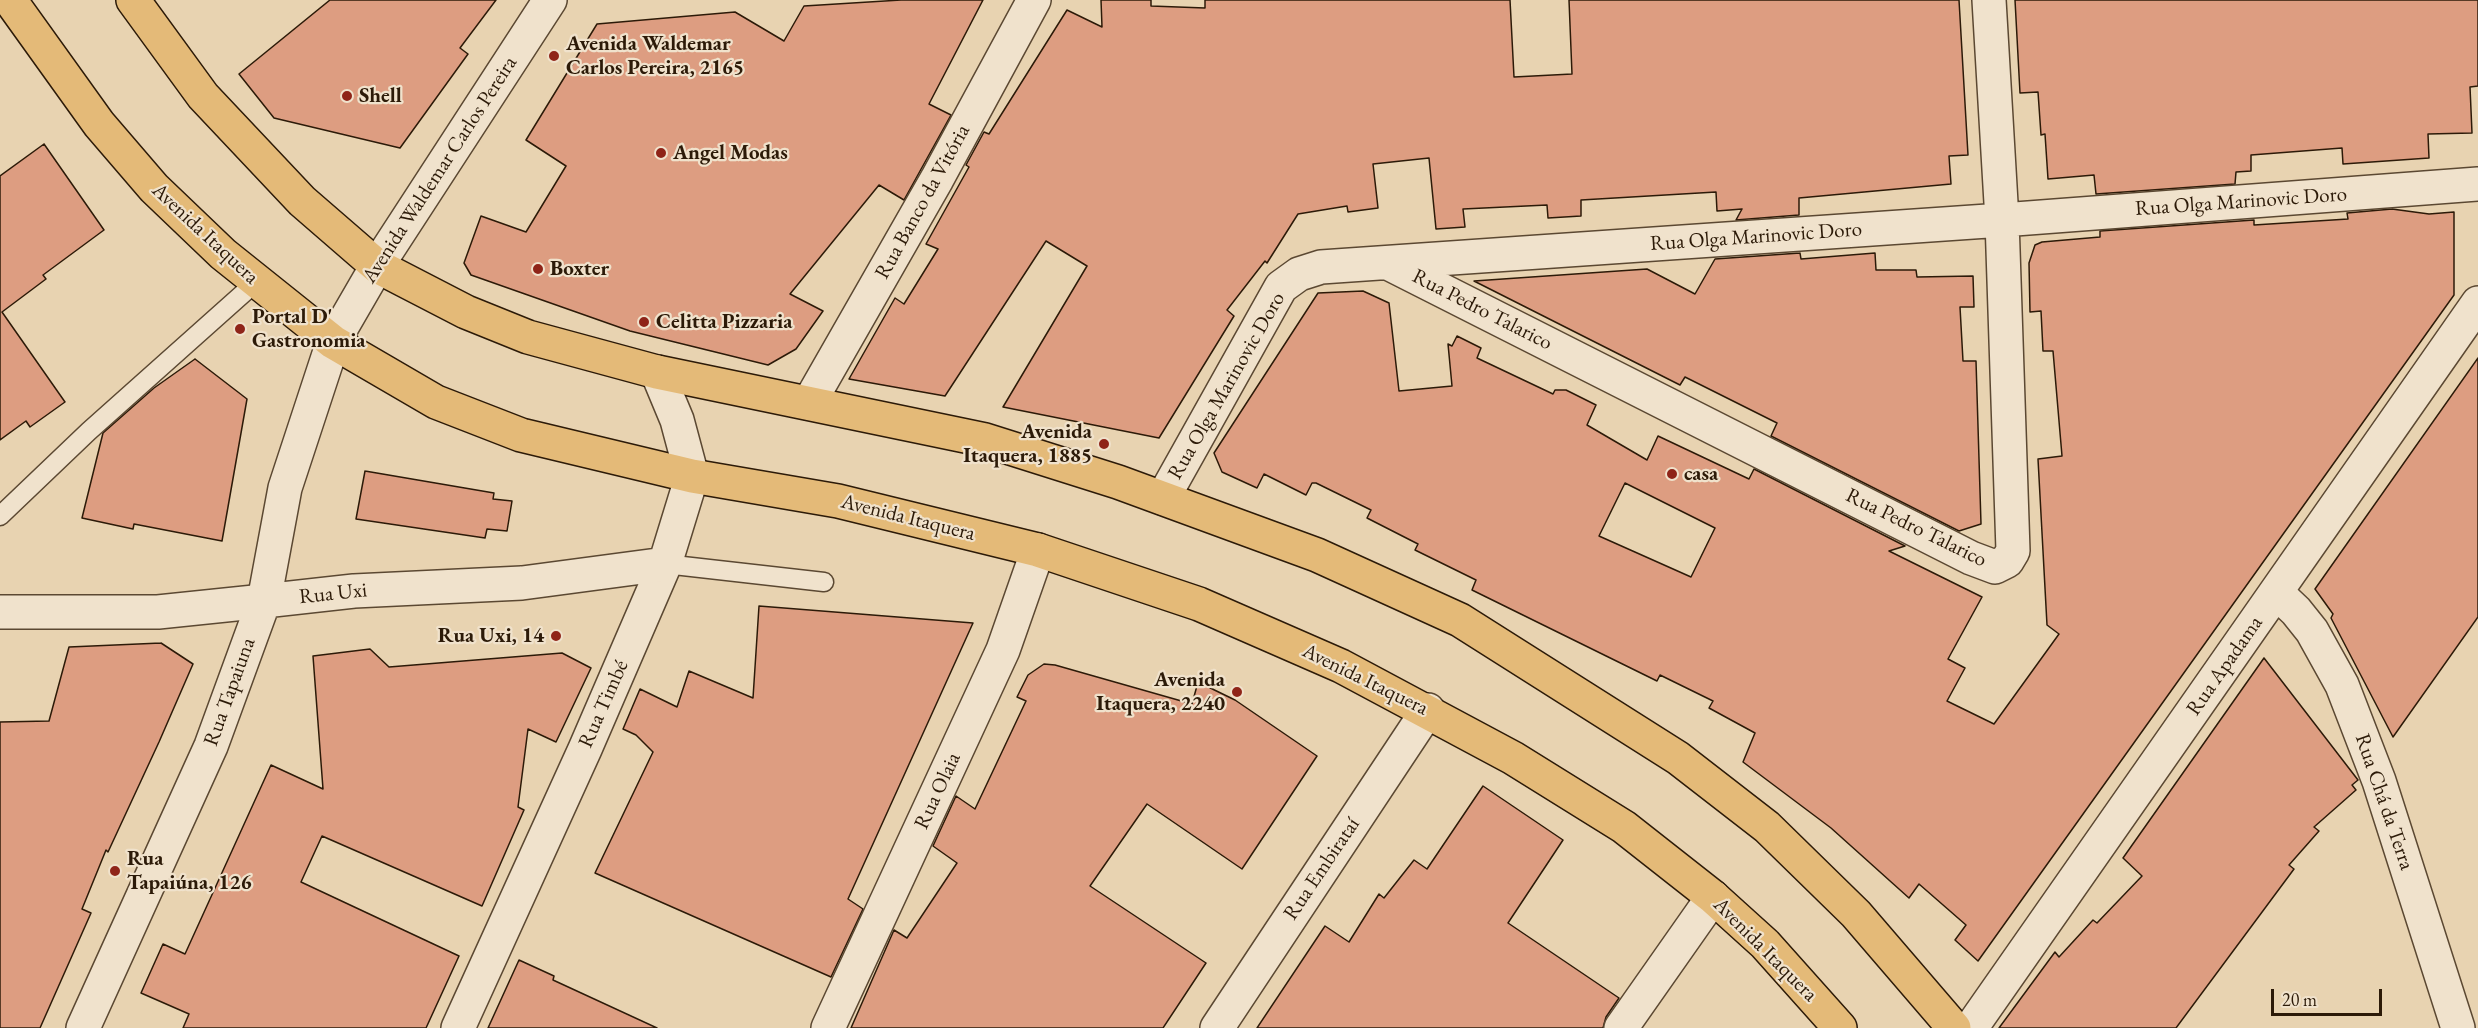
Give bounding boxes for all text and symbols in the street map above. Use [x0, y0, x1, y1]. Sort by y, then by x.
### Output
place label: Avenida Waldemar Carlos Pereira, 2165 [566, 31, 744, 81]
marker: Avenida Waldemar Carlos Pereira, 2165 [547, 49, 561, 63]
street label: Avenida Waldemar Carlos Pereira [357, 52, 523, 288]
place label: Shell [359, 83, 402, 109]
marker: Shell [340, 89, 354, 103]
street label: Rua Banco da Vitória [870, 120, 976, 284]
place label: Angel Modas [673, 140, 788, 166]
marker: Angel Modas [654, 146, 668, 160]
street label: Avenida Itaquera [146, 178, 264, 290]
street label: Rua Olga Marinovic Doro [2134, 182, 2348, 222]
street label: Rua Olga Marinovic Doro [1649, 217, 1863, 257]
place label: Boxter [550, 256, 609, 282]
marker: Boxter [531, 262, 545, 276]
street label: Rua Pedro Talarico [1408, 264, 1556, 356]
street label: Rua Olga Marinovic Doro [1163, 288, 1291, 484]
place label: Portal D' Gastronomia [252, 304, 366, 354]
place label: Celitta Pizzaria [656, 309, 792, 335]
marker: Celitta Pizzaria [637, 315, 651, 329]
marker: Portal D' Gastronomia [233, 322, 247, 336]
place label: Avenida Itaquera, 1885 [963, 419, 1092, 469]
marker: Avenida Itaquera, 1885 [1097, 437, 1111, 451]
place label: casa [1684, 461, 1718, 487]
marker: casa [1665, 467, 1679, 481]
street label: Rua Pedro Talarico [1841, 483, 1991, 573]
street label: Avenida Itaquera [838, 489, 978, 547]
street label: Rua Uxi [298, 578, 368, 610]
street label: Rua Apadama [2181, 611, 2269, 721]
place label: Rua Uxi, 14 [438, 623, 544, 649]
marker: Rua Uxi, 14 [549, 629, 563, 643]
street label: Rua Tapaiuna [199, 634, 261, 750]
street label: Avenida Itaquera [1298, 639, 1432, 721]
street label: Rua Timbé [574, 656, 634, 752]
place label: Avenida Itaquera, 2240 [1096, 667, 1225, 717]
marker: Avenida Itaquera, 2240 [1230, 685, 1244, 699]
street label: Rua Chá da Terra [2349, 730, 2419, 874]
street label: Rua Olaia [909, 749, 967, 833]
street label: Rua Embirataí [1278, 813, 1366, 925]
place label: Rua Tapaiúna, 126 [127, 846, 252, 896]
marker: Rua Tapaiúna, 126 [108, 864, 122, 878]
street label: Avenida Itaquera [1708, 893, 1822, 1007]
scale bar [2274, 977, 2385, 1015]
text: 20 m [2282, 988, 2317, 1011]

